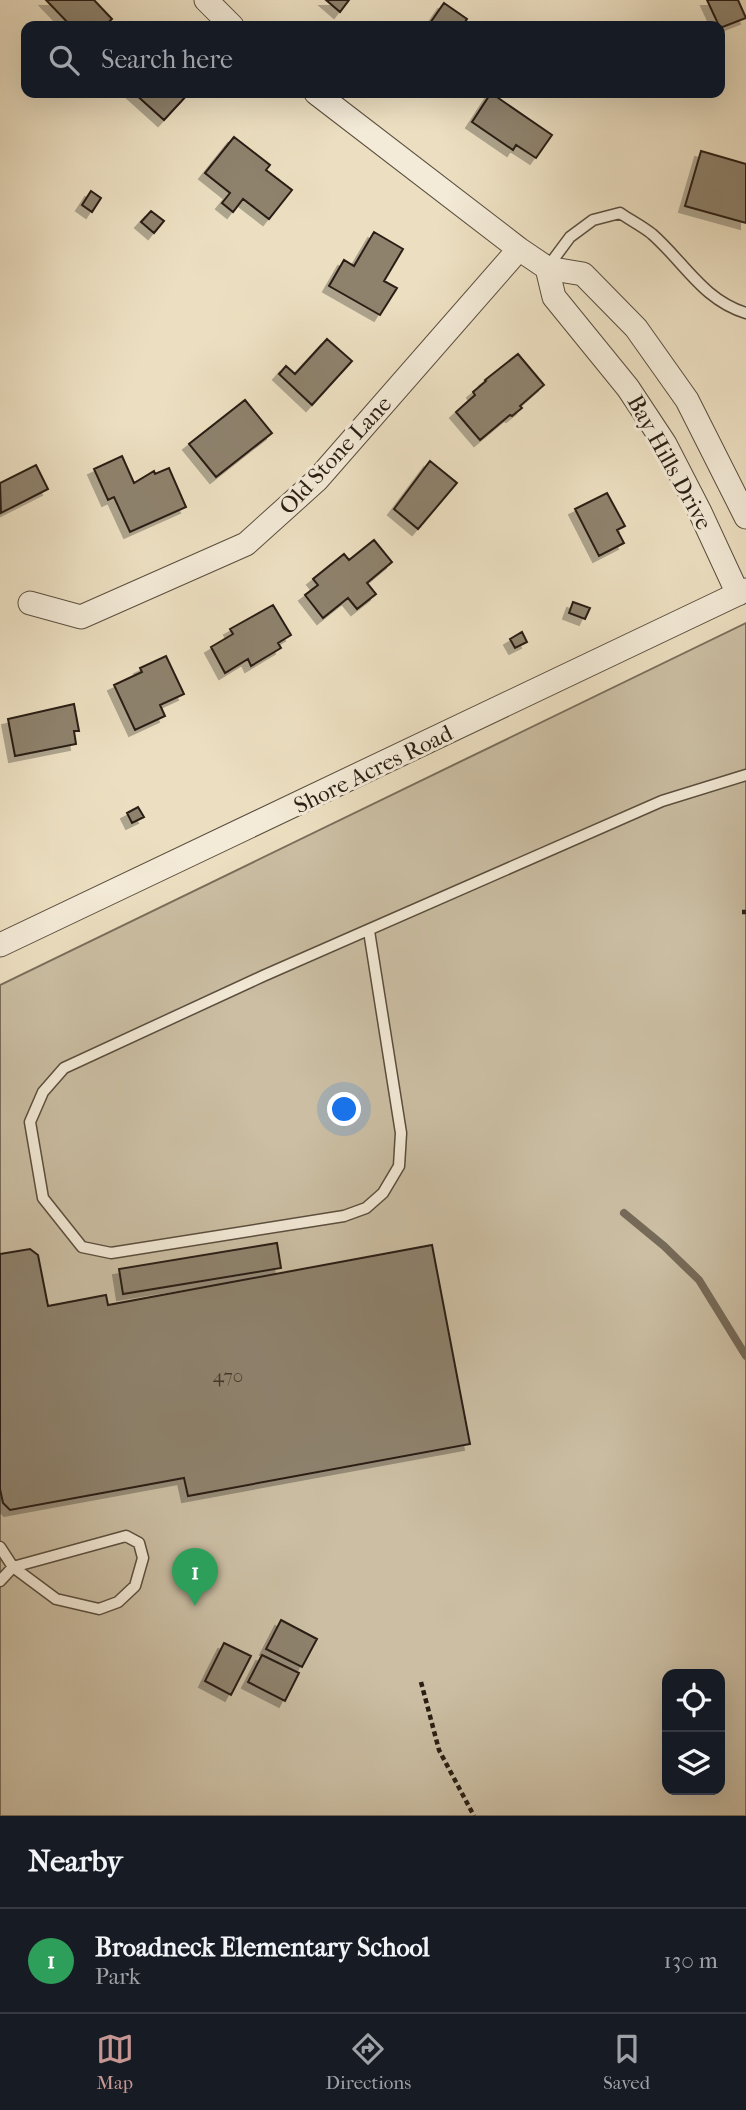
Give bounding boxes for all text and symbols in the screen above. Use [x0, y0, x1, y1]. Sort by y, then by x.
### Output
search box [21, 21, 725, 98]
icon: search [45, 41, 83, 79]
text: Search here [101, 44, 233, 75]
street label: Old Stone Lane [274, 390, 397, 520]
street label: Bay Hills Drive [621, 390, 718, 534]
street label: Shore Acres Road [290, 719, 457, 819]
your location [327, 1092, 361, 1126]
house number: 470 [213, 1365, 243, 1387]
pin: 1 [172, 1548, 218, 1606]
map controls [662, 1669, 725, 1795]
button: locate [662, 1669, 725, 1732]
button: layers [662, 1732, 725, 1795]
text: Nearby [28, 1844, 123, 1879]
text: Broadneck Elementary School [95, 1932, 430, 1963]
text: 1 [47, 1947, 55, 1974]
text: 130 m [664, 1947, 718, 1974]
text: Park [95, 1963, 141, 1990]
tab: Map [96, 2030, 134, 2094]
tab: Directions [326, 2030, 411, 2094]
tab: Saved [603, 2030, 650, 2094]

